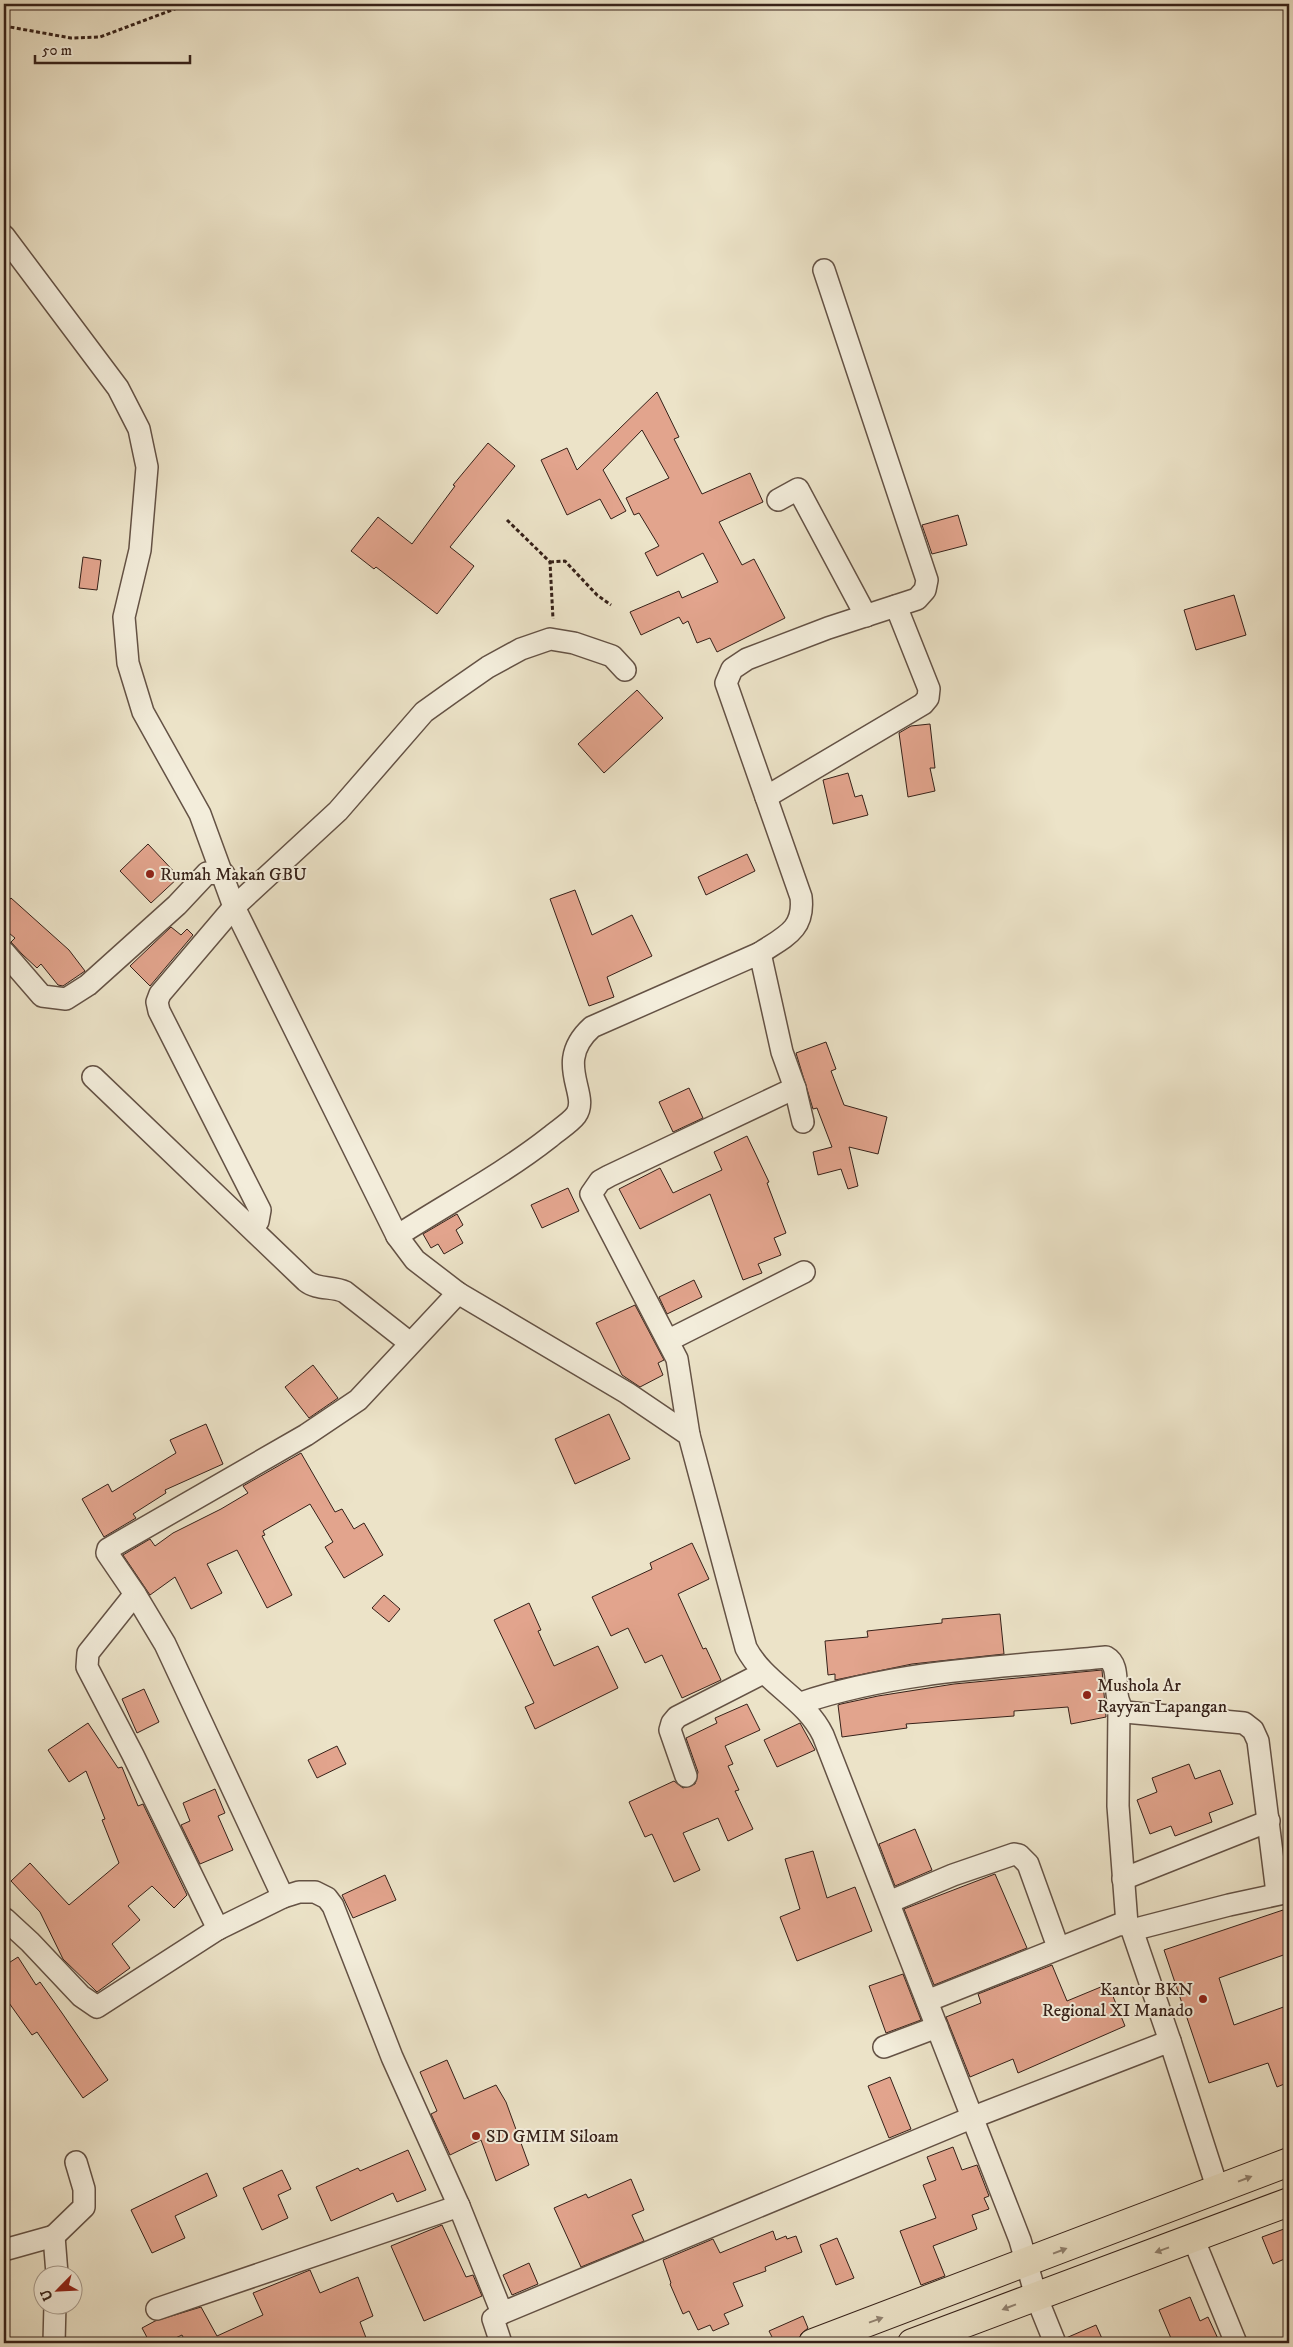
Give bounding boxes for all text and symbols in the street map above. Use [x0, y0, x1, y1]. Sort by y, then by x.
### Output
scale bar [35, 32, 190, 64]
text: 50 m [42, 41, 72, 60]
place label: Rumah Makan GBU [160, 864, 307, 886]
marker: Rumah Makan GBU [144, 868, 156, 880]
place label: Mushola Ar Rayyan Lapangan [1097, 1675, 1228, 1718]
marker: Mushola Ar Rayyan Lapangan [1081, 1689, 1093, 1701]
place label: Kantor BKN Regional XI Manado [1042, 1979, 1193, 2022]
marker: Kantor BKN Regional XI Manado [1197, 1993, 1209, 2005]
place label: SD GMIM Siloam [486, 2126, 619, 2148]
marker: SD GMIM Siloam [470, 2130, 482, 2142]
one-way arrow [1237, 2175, 1252, 2182]
one-way arrow [1053, 2246, 1068, 2254]
one-way arrow [1154, 2247, 1169, 2254]
north arrow [32, 2264, 82, 2314]
text: U [37, 2286, 57, 2303]
one-way arrow [1002, 2303, 1017, 2311]
one-way arrow [868, 2316, 883, 2323]

